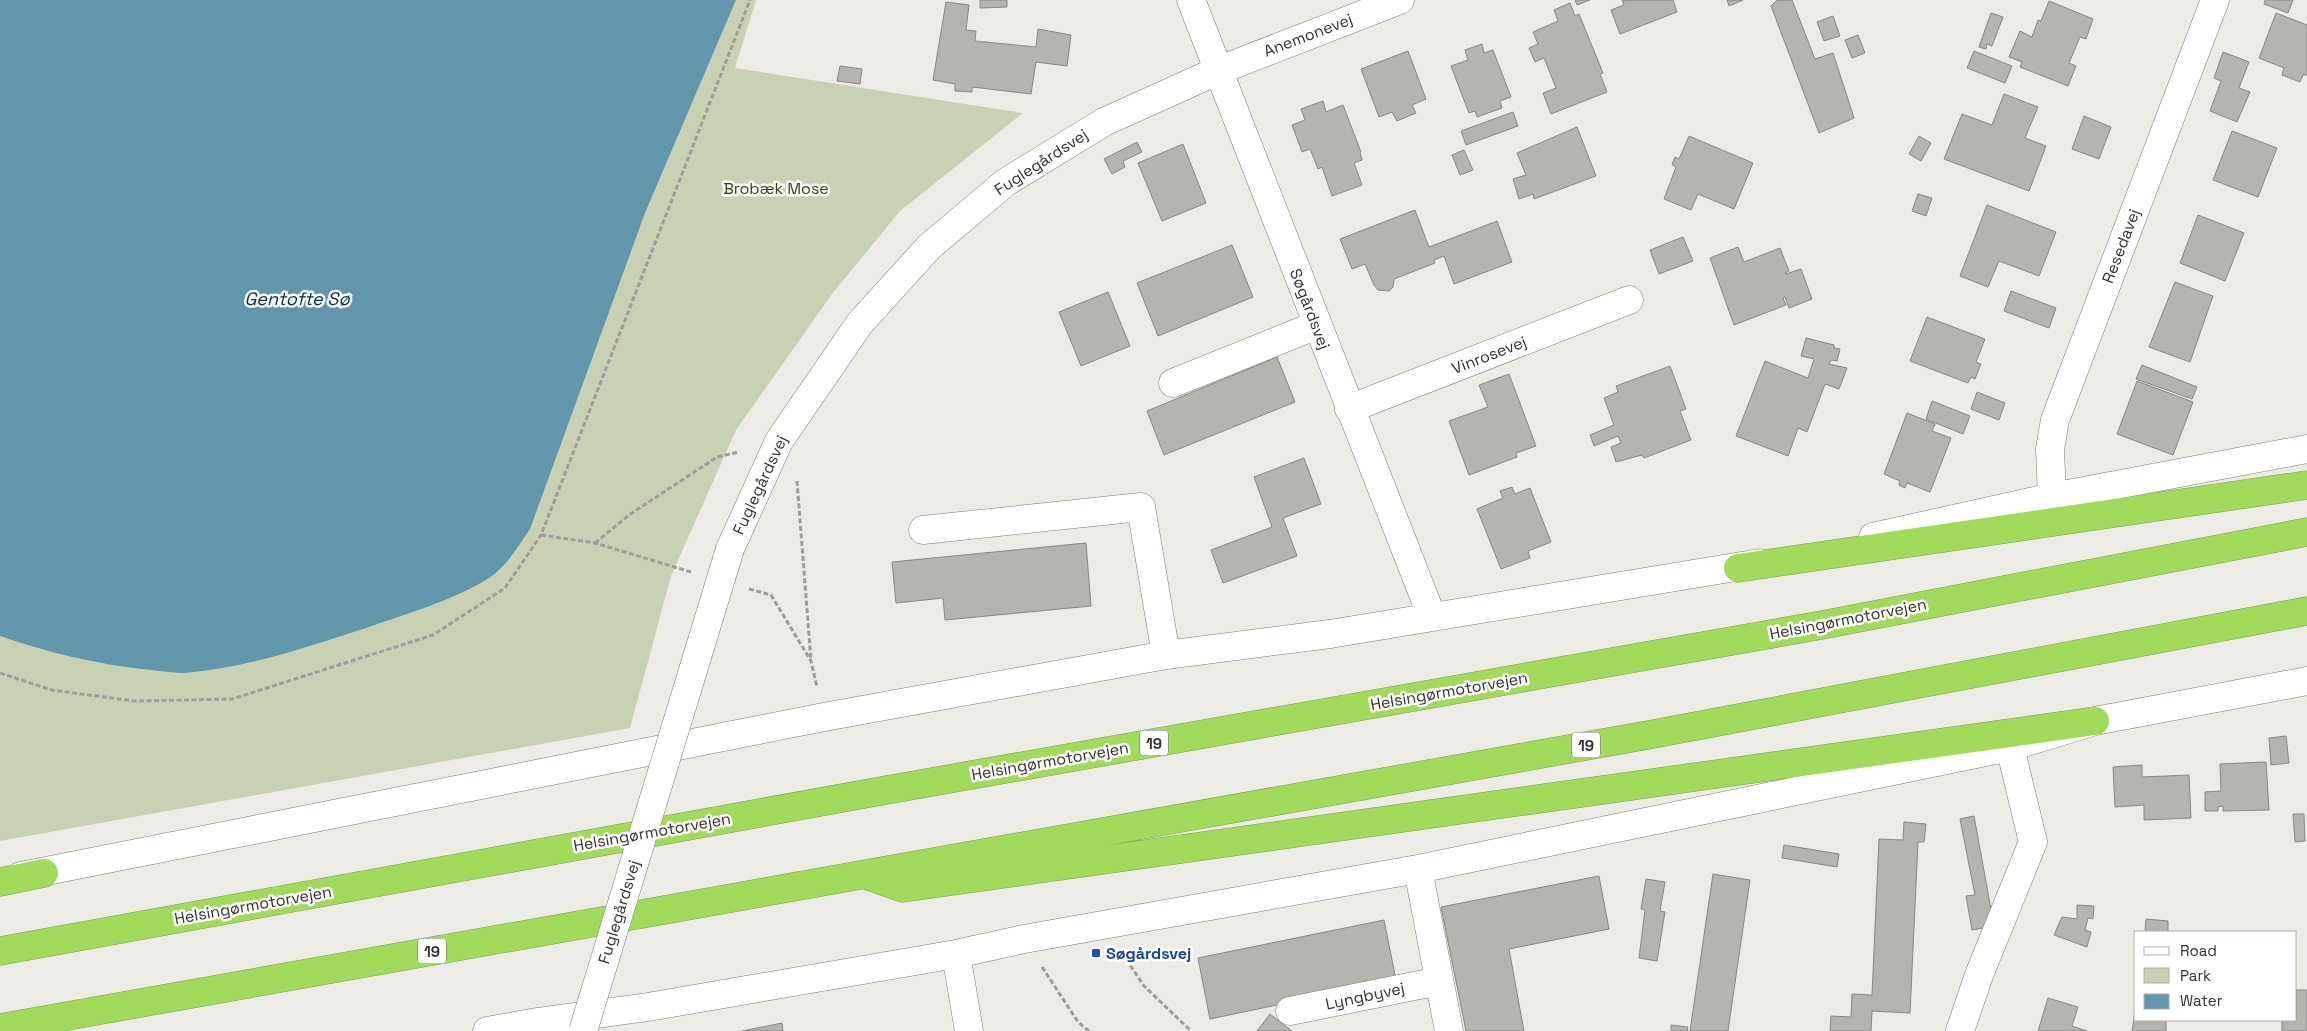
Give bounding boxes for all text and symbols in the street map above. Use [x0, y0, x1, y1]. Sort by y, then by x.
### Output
street label: Anemonevej [1261, 8, 1355, 62]
street label: Fuglegårdsvej [990, 124, 1092, 200]
park label: Brobæk Mose [723, 178, 829, 199]
street label: Resedavej [2097, 206, 2145, 286]
street label: Søgårdsvej [1285, 266, 1335, 352]
water label: Gentofte Sø [244, 287, 350, 310]
street label: Vinrosevej [1449, 331, 1529, 379]
street label: Fuglegårdsvej [728, 432, 792, 538]
street label: Helsingørmotorvejen [1768, 593, 1928, 645]
street label: Helsingørmotorvejen [1369, 667, 1529, 715]
road number: 19 [1140, 730, 1168, 756]
road number: 19 [1572, 732, 1600, 758]
street label: Helsingørmotorvejen [970, 737, 1130, 785]
street label: Helsingørmotorvejen [572, 808, 732, 856]
street label: Fuglegårdsvej [593, 858, 645, 966]
street label: Helsingørmotorvejen [173, 881, 333, 929]
legend [2134, 931, 2297, 1021]
road number: 19 [418, 938, 446, 964]
text: Road [2180, 941, 2217, 960]
place label: Søgårdsvej [1106, 943, 1191, 964]
marker: Søgårdsvej [1090, 947, 1102, 959]
text: Park [2180, 966, 2211, 985]
street label: Lyngbyvej [1324, 977, 1406, 1015]
text: Water [2180, 991, 2223, 1010]

